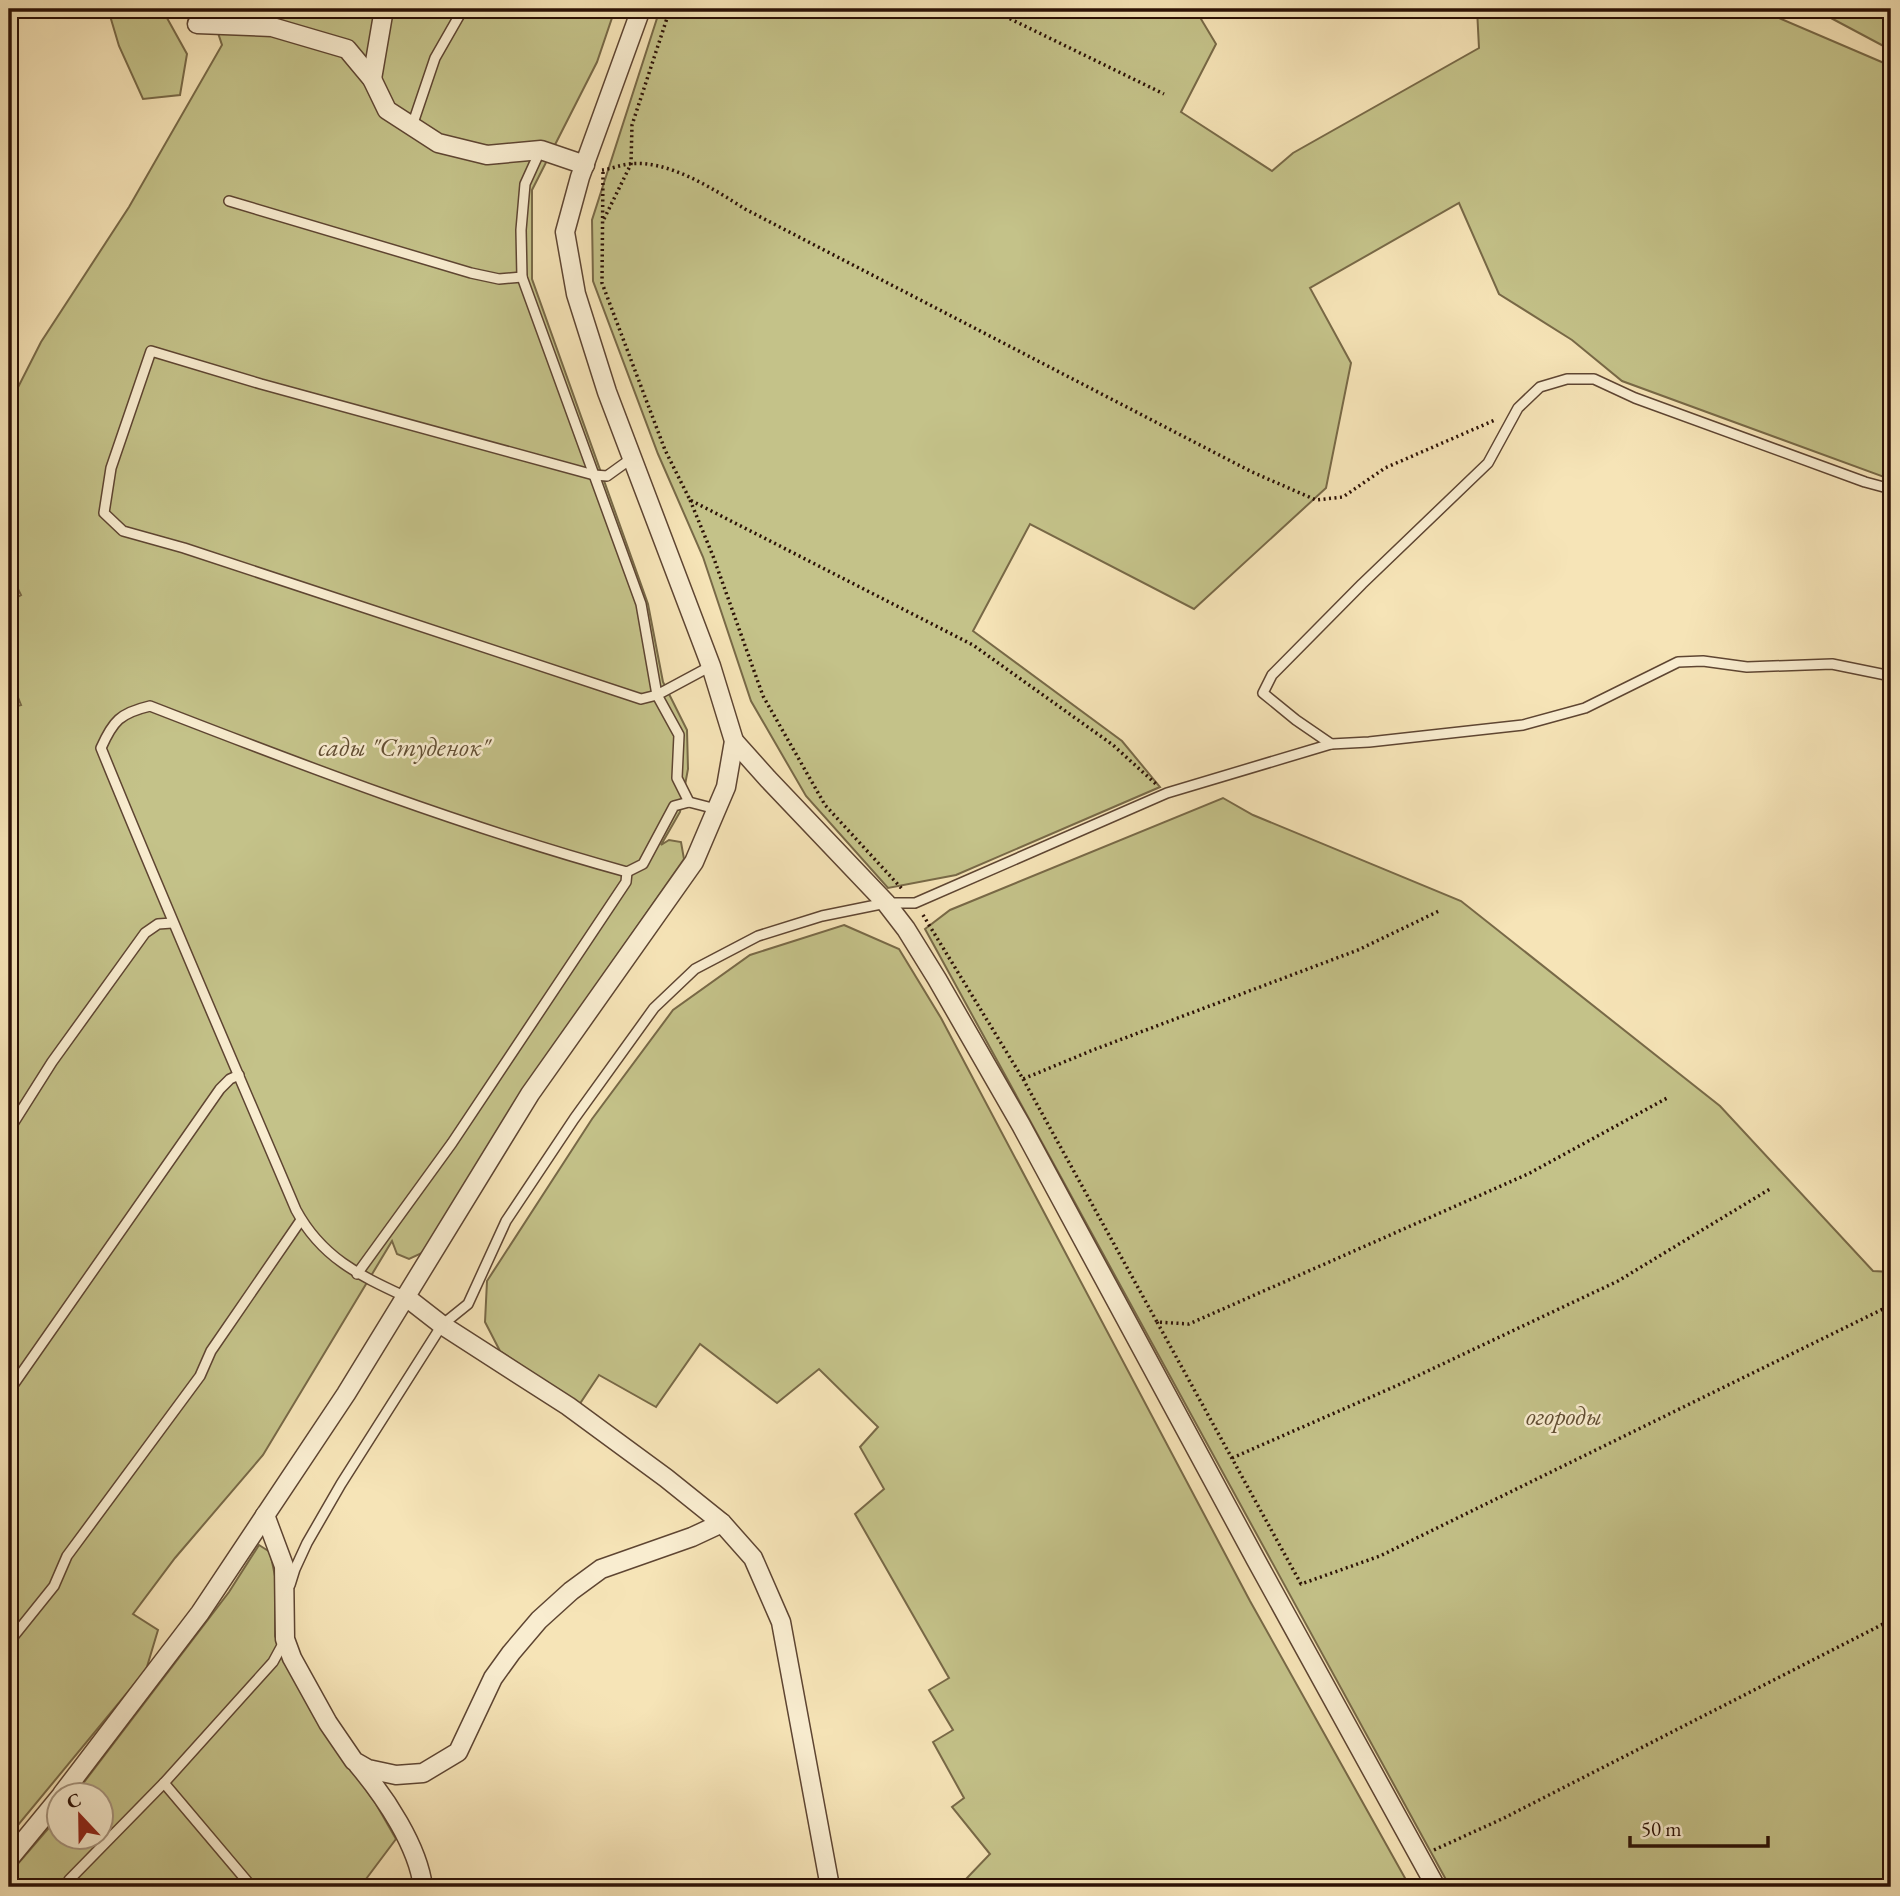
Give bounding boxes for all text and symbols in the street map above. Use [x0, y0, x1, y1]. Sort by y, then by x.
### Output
park label: сады "Студенок" [318, 730, 492, 764]
park label: огороды [1526, 1399, 1602, 1433]
north arrow [46, 1780, 116, 1850]
text: С [63, 1787, 85, 1815]
scale bar [1630, 1805, 1769, 1849]
text: 50 m [1641, 1815, 1682, 1842]

